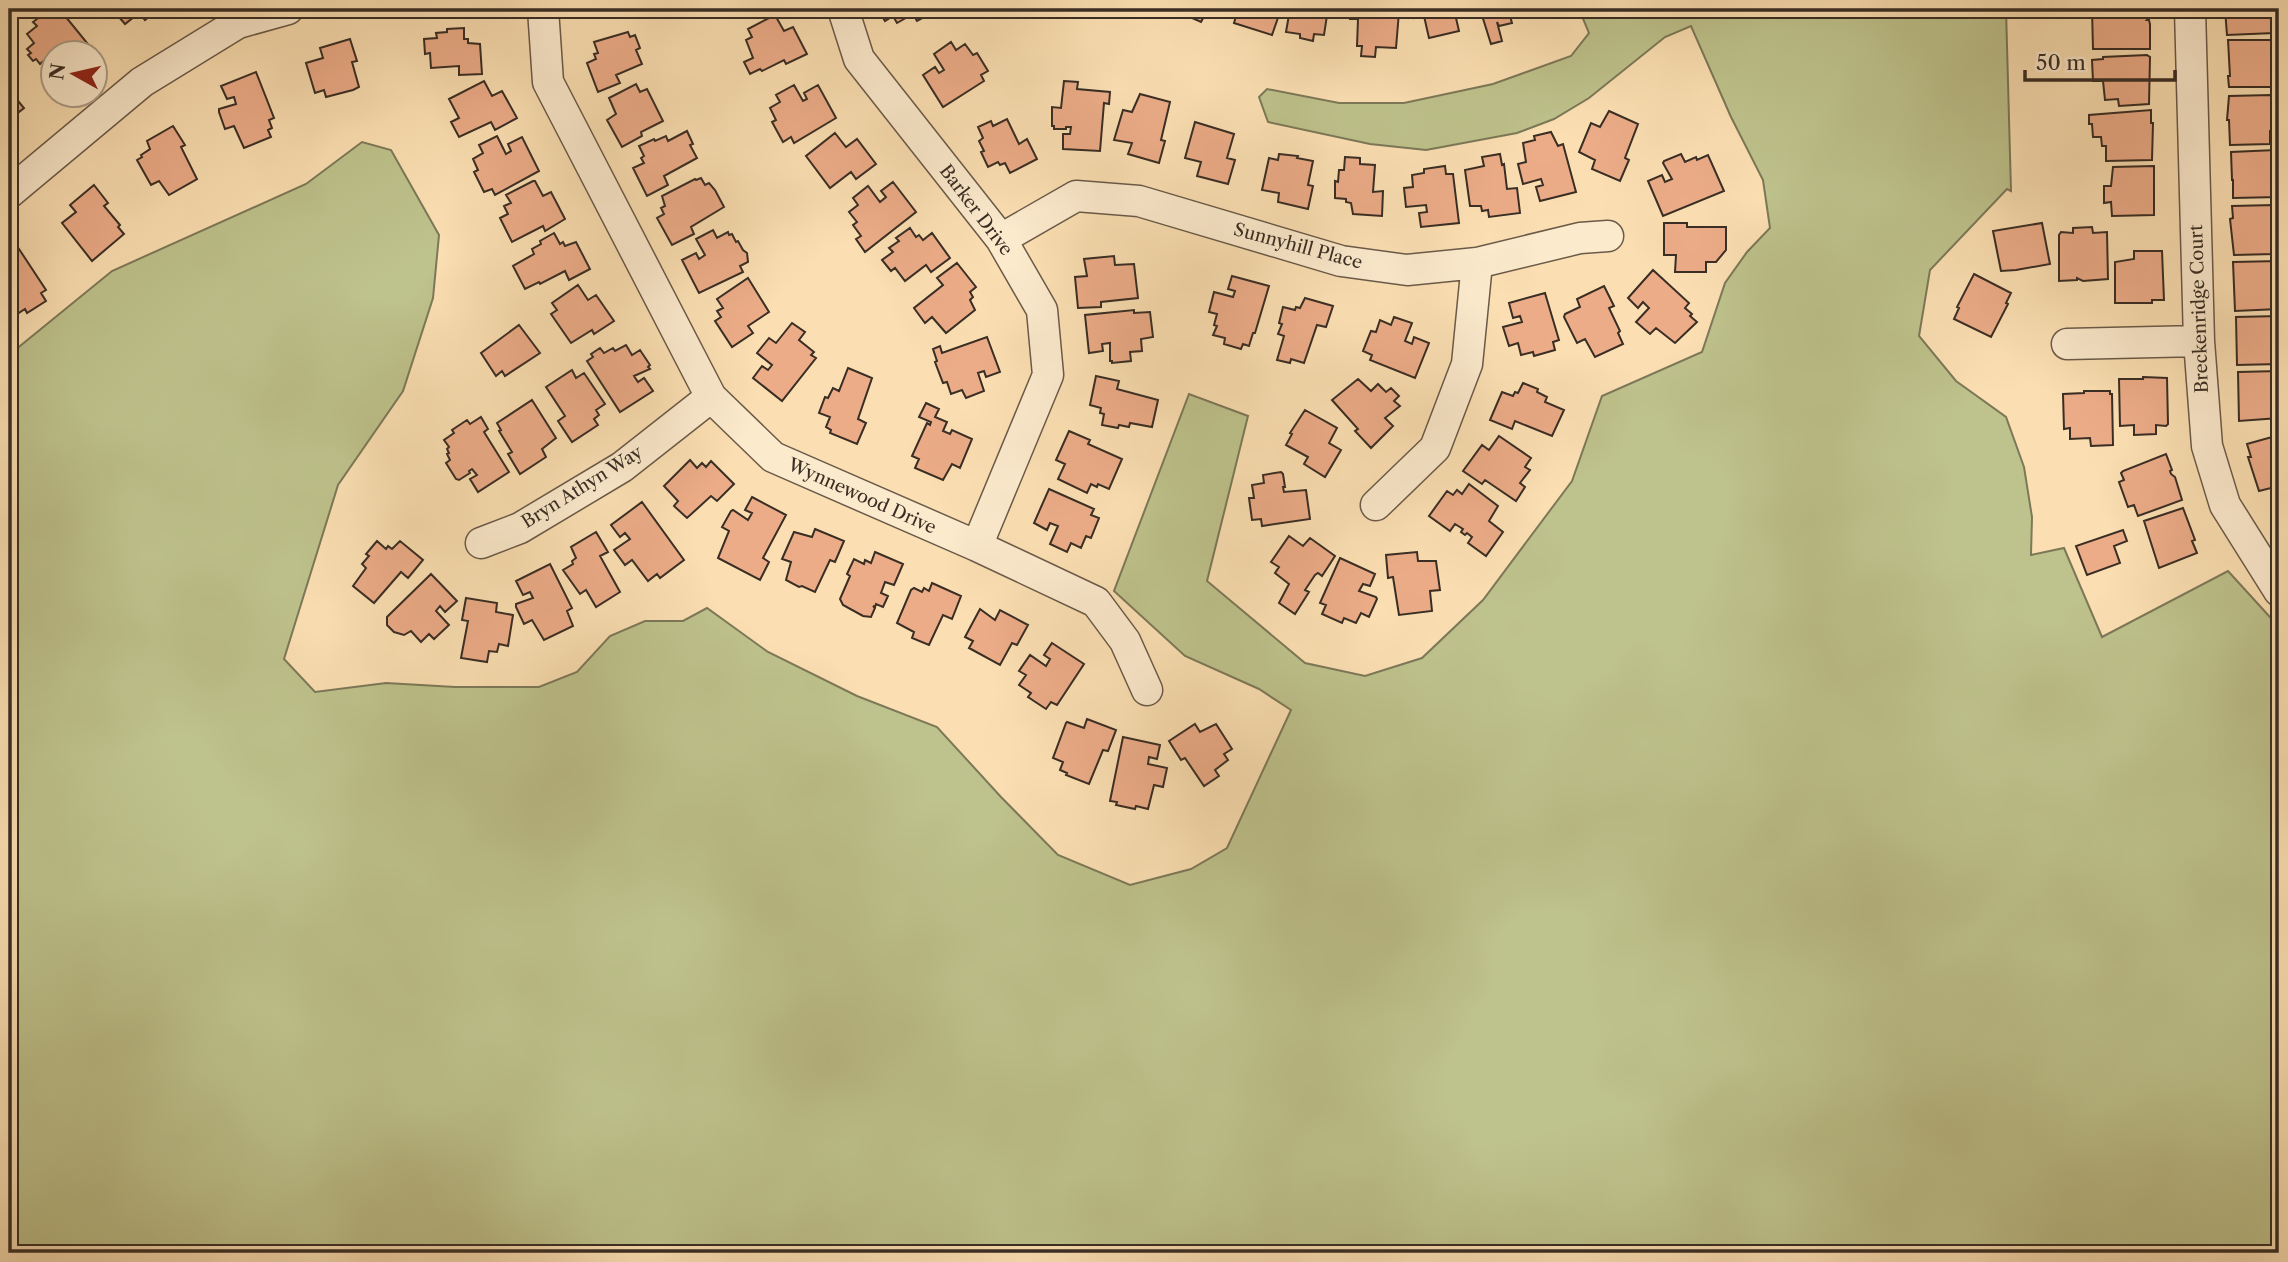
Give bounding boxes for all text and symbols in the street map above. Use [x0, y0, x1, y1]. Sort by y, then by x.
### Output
north arrow [38, 38, 108, 108]
scale bar [2025, 38, 2176, 82]
text: 50 m [2036, 50, 2086, 75]
text: N [45, 62, 70, 81]
street label: Barker Drive [935, 160, 1017, 260]
street label: Sunnyhill Place [1231, 218, 1365, 274]
street label: Breckenridge Court [2185, 224, 2213, 394]
street label: Bryn Athyn Way [518, 441, 647, 533]
street label: Wynnewood Drive [783, 453, 940, 539]

